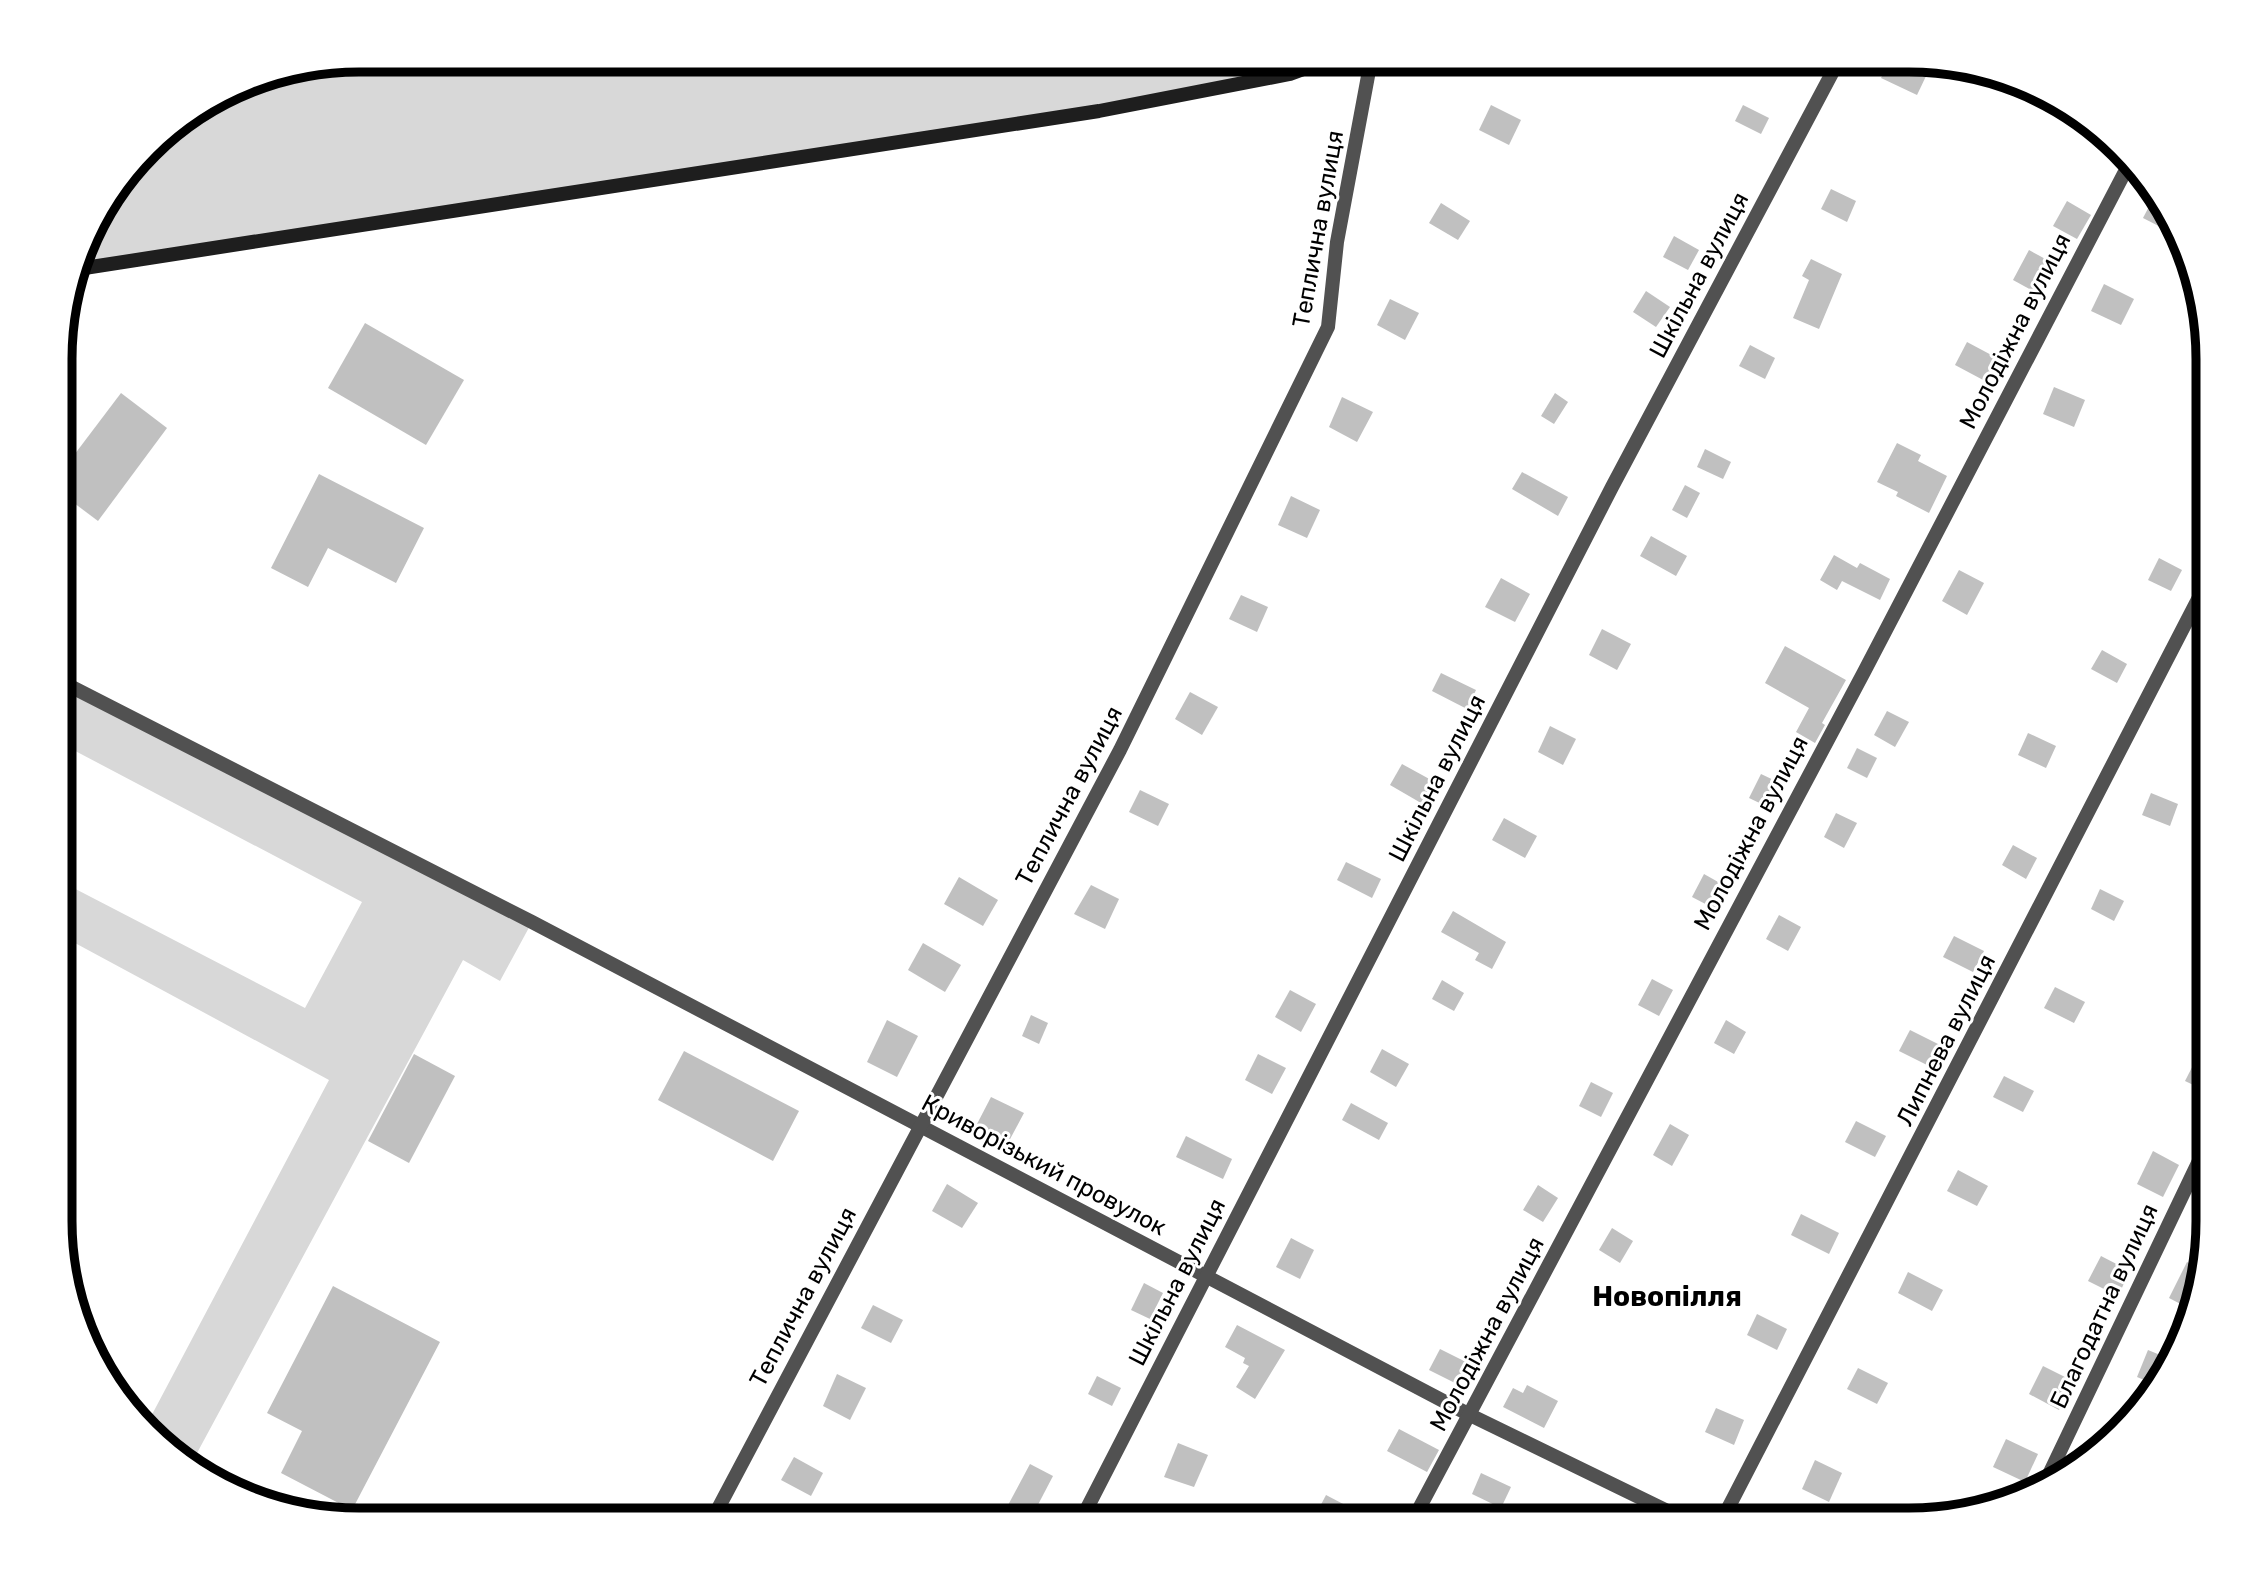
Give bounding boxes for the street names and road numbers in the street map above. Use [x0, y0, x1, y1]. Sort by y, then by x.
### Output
street label: Теплична вулиця [1287, 128, 1349, 330]
street label: Шкільна вулиця [1644, 187, 1754, 363]
street label: Молодіжна вулиця [1954, 229, 2076, 433]
street label: Шкільна вулиця [1383, 690, 1491, 866]
street label: Теплична вулиця [1010, 701, 1128, 891]
street label: Молодіжна вулиця [1688, 731, 1814, 935]
street label: Липнева вулиця [1891, 950, 2001, 1130]
street label: Криворізький провулок [917, 1089, 1171, 1241]
street label: Шкільна вулиця [1123, 1194, 1231, 1370]
street label: Благодатна вулиця [2044, 1199, 2164, 1413]
street label: Теплична вулиця [744, 1202, 862, 1392]
street label: Молодіжна вулиця [1424, 1232, 1550, 1436]

